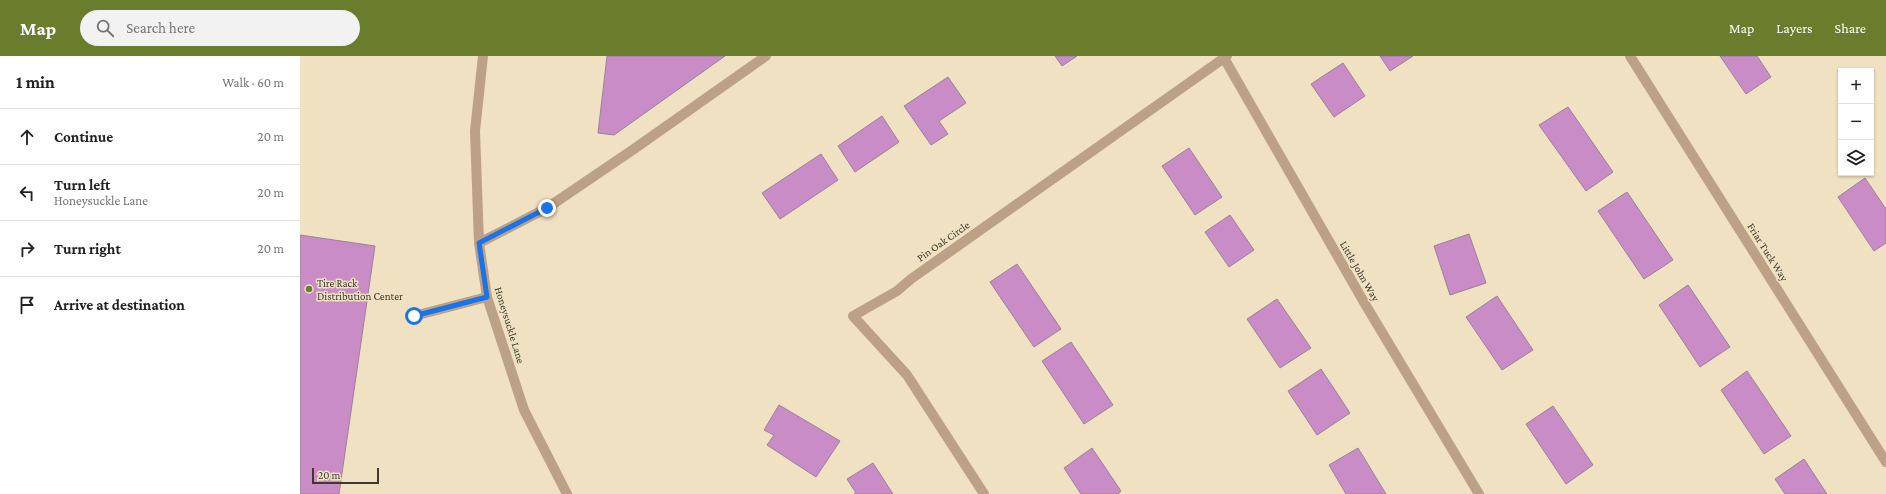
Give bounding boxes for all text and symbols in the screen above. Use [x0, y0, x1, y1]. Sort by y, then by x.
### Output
search box [80, 10, 360, 46]
icon: search [94, 17, 116, 39]
text: Map [20, 18, 56, 39]
text: Search here [126, 20, 195, 36]
text: Map [1729, 20, 1754, 36]
text: Layers [1776, 20, 1813, 36]
text: Share [1835, 20, 1866, 36]
map controls [1838, 68, 1874, 176]
button: + [1838, 68, 1874, 104]
text: 1 min [16, 73, 55, 92]
text: Walk · 60 m [222, 75, 284, 90]
button: − [1838, 104, 1874, 140]
icon: ahead [16, 126, 38, 148]
text: Continue [54, 129, 113, 145]
text: 20 m [258, 129, 284, 144]
button: layers [1838, 140, 1874, 176]
text: Turn left [54, 177, 110, 193]
icon: left [16, 182, 38, 204]
text: 20 m [258, 185, 284, 200]
text: Honeysuckle Lane [54, 193, 148, 208]
route end [538, 199, 556, 217]
street label: Pin Oak Circle [914, 218, 972, 264]
street label: Friar Tuck Way [1744, 221, 1791, 285]
icon: right [16, 238, 38, 260]
street label: Little John Way [1337, 239, 1383, 305]
text: Turn right [54, 241, 121, 257]
text: 20 m [258, 241, 284, 256]
place label: Tire Rack Distribution Center [317, 277, 403, 302]
marker: Tire Rack Distribution Center [304, 284, 314, 294]
street label: Honeysuckle Lane [492, 285, 527, 365]
icon: arrive [16, 294, 38, 316]
text: Arrive at destination [54, 297, 185, 313]
route start [405, 307, 423, 325]
scale bar [312, 466, 379, 485]
text: 20 m [318, 469, 340, 481]

